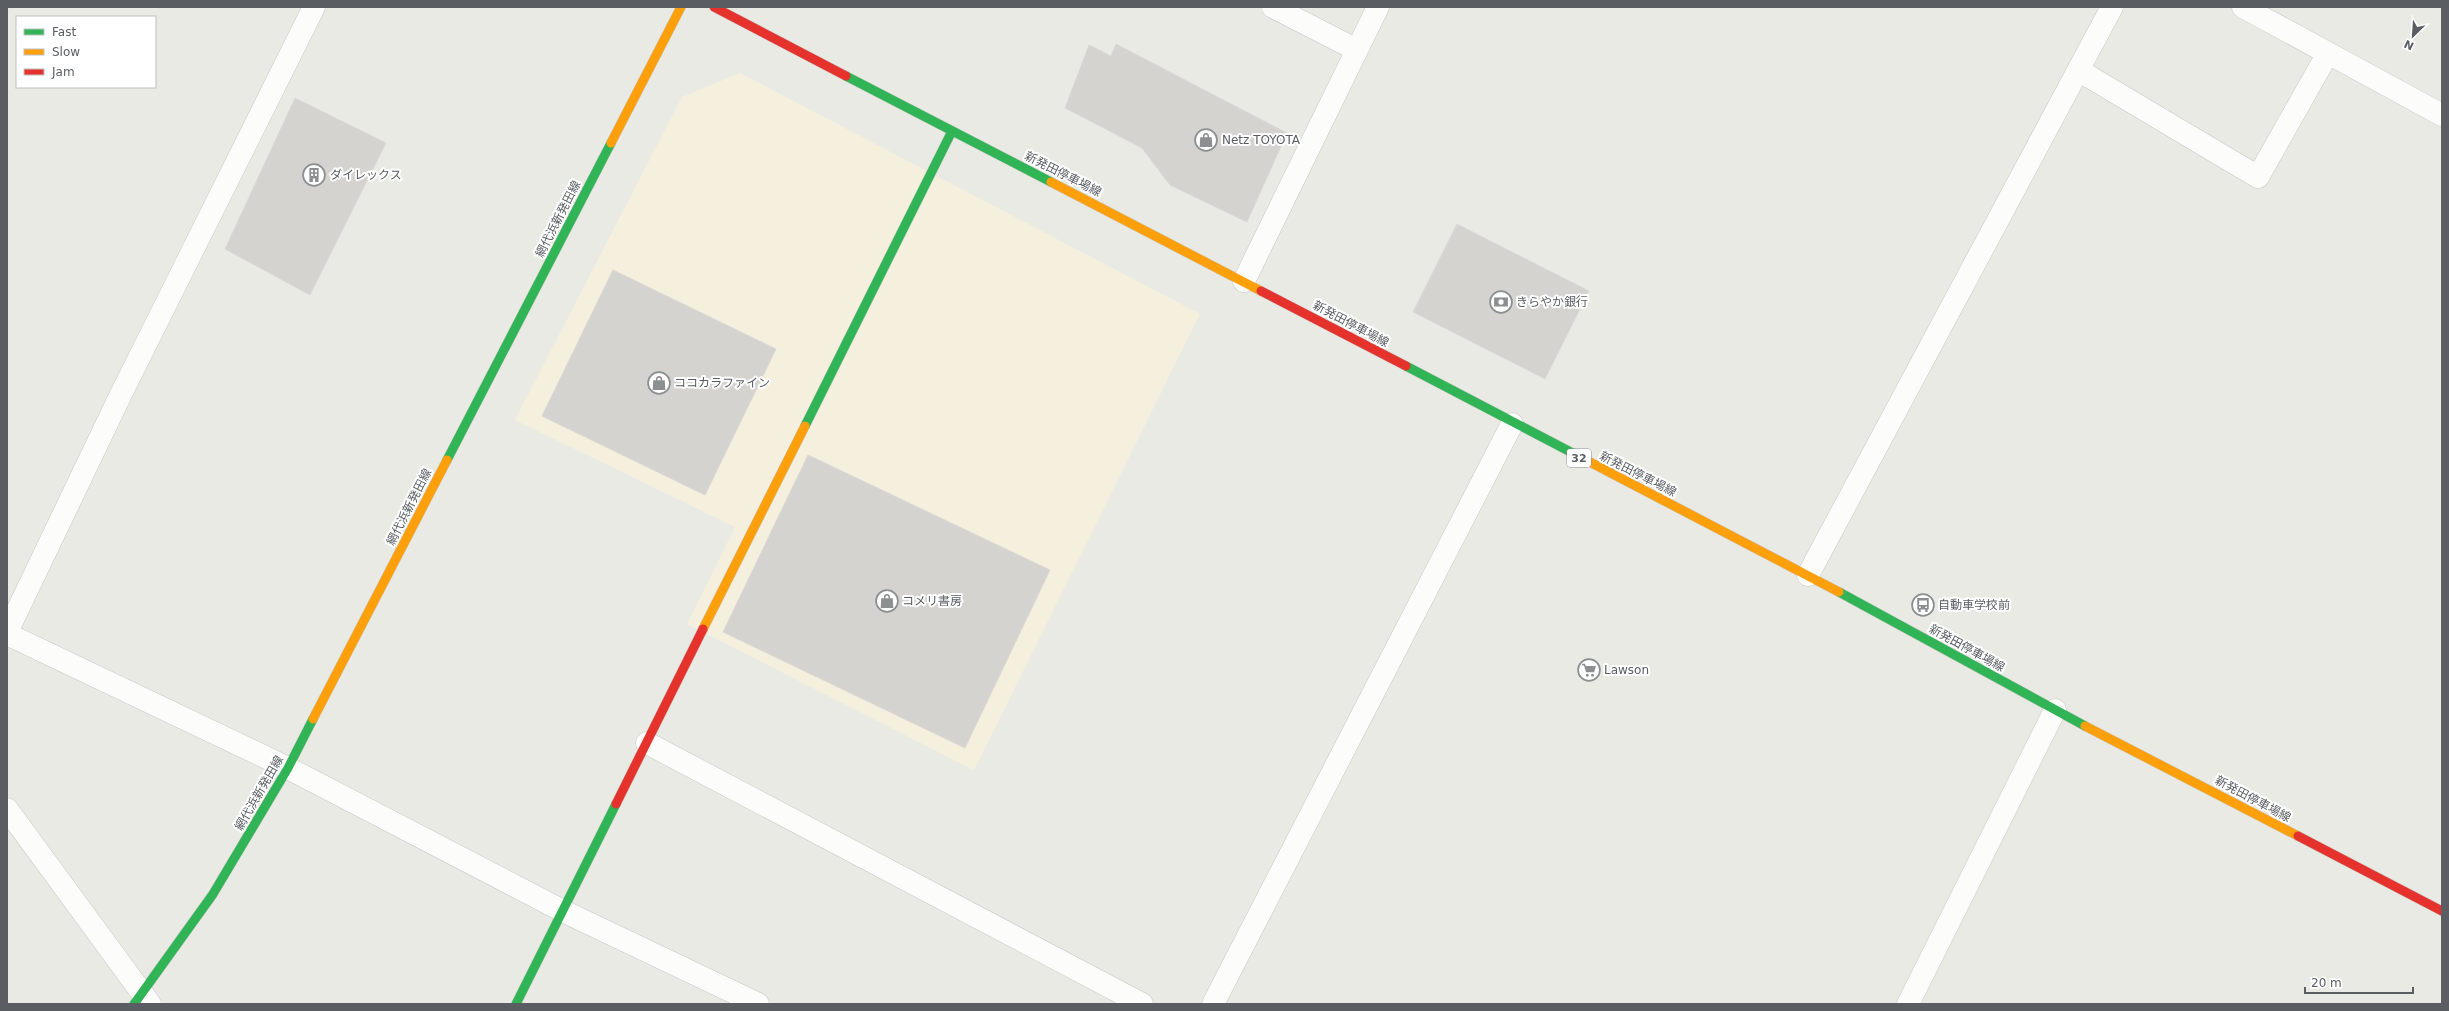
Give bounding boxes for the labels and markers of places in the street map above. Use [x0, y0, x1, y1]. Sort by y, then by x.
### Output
shop icon: Netz TOYOTA [1193, 127, 1219, 153]
place label: Netz TOYOTA [1222, 133, 1301, 147]
building icon: ダイレックス [301, 162, 327, 188]
place label: ダイレックス [330, 168, 402, 182]
bank icon: きらやか銀行 [1488, 289, 1514, 315]
place label: きらやか銀行 [1516, 295, 1588, 309]
shop icon: ココカラファイン [646, 370, 672, 396]
place label: ココカラファイン [674, 376, 770, 390]
shop icon: コメリ書房 [874, 588, 900, 614]
bus stop icon: 自動車学校前 [1910, 592, 1936, 618]
place label: コメリ書房 [902, 594, 962, 608]
place label: 自動車学校前 [1938, 598, 2010, 612]
supermarket icon: Lawson [1576, 657, 1602, 683]
place label: Lawson [1604, 663, 1649, 677]

